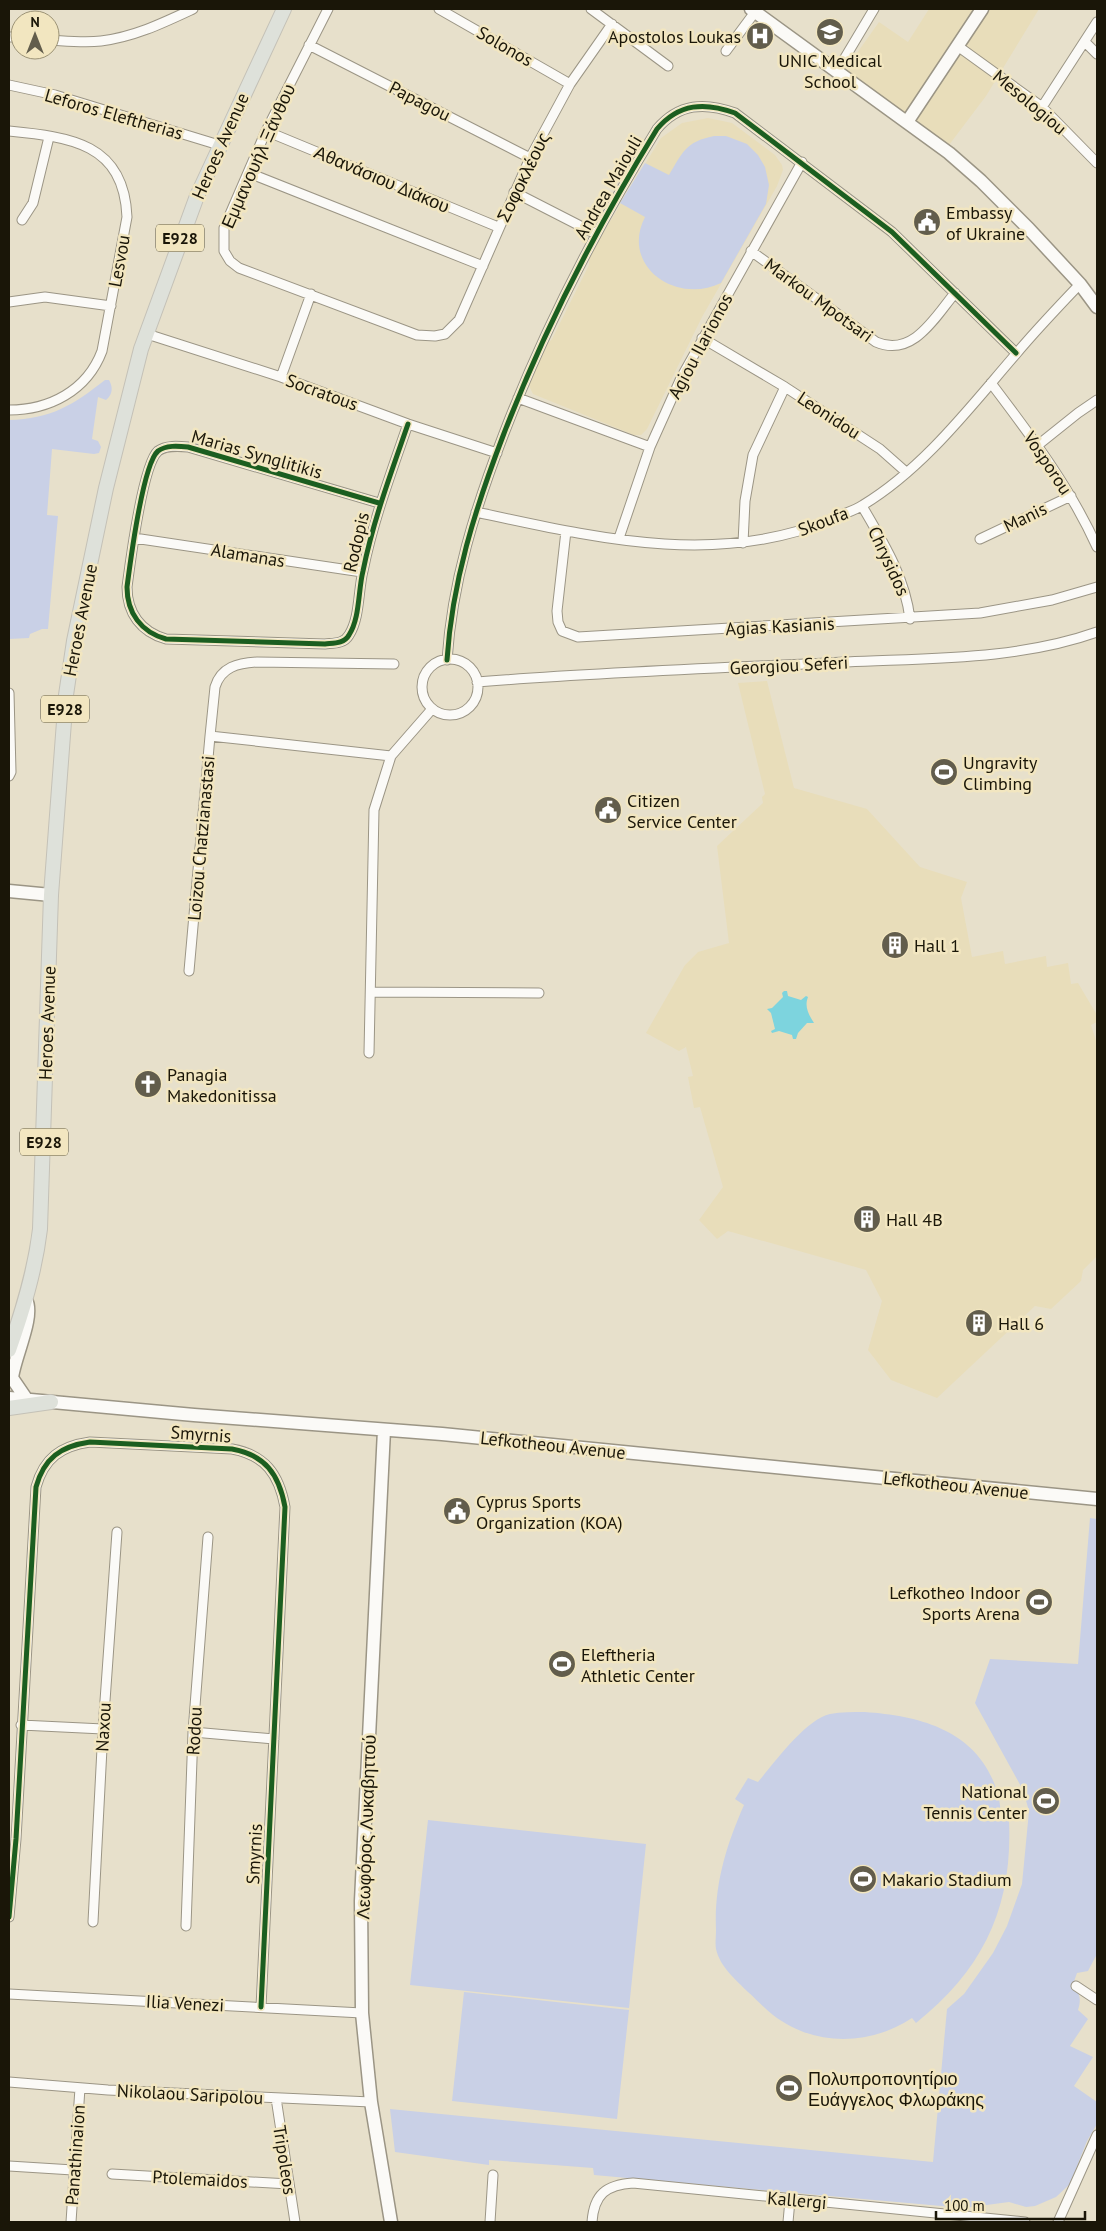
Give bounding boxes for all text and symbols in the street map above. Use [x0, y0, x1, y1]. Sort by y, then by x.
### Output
north arrow [10, 10, 60, 60]
text: N [30, 13, 40, 31]
school or university icon: UNIC Medical School [815, 17, 845, 47]
street label: Solonos [473, 21, 537, 71]
hospital icon: Apostolos Loukas [745, 21, 775, 51]
place label: Apostolos Loukas [608, 25, 741, 48]
place label: UNIC Medical School [778, 49, 883, 93]
street label: Mesologiou [988, 64, 1072, 140]
street label: Papagou [385, 76, 455, 126]
street label: Εμμανουήλ Ξάνθου [216, 80, 300, 232]
street label: Leforos Eleftherias [42, 83, 186, 145]
street label: Heroes Avenue [186, 89, 254, 203]
street label: Σοφοκλέους [491, 128, 555, 226]
street label: Andrea Maiouli [569, 131, 647, 243]
street label: Αθανάσιου Διάκου [311, 140, 453, 218]
place label: Embassy of Ukraine [946, 201, 1025, 245]
public building icon: Embassy of Ukraine [912, 207, 942, 237]
road number: E928 [156, 224, 204, 252]
street label: Lesvou [103, 233, 135, 289]
street label: Markou Mpotsari [760, 253, 878, 347]
street label: Agiou Ilarionos [663, 289, 737, 403]
street label: Socratous [283, 368, 361, 416]
street label: Leonidou [793, 386, 865, 444]
street label: Marias Synglitikis [189, 424, 325, 484]
street label: Vosporou [1018, 426, 1077, 499]
street label: Manis [1000, 497, 1050, 537]
street label: Skoufa [795, 501, 851, 541]
street label: Rodopis [338, 510, 374, 574]
street label: Chrysidos [863, 523, 915, 599]
street label: Alamanas [209, 538, 287, 572]
street label: Heroes Avenue [58, 562, 102, 678]
street label: Agias Kasianis [725, 612, 835, 640]
street label: Georgiou Seferi [729, 650, 849, 680]
road number: E928 [41, 696, 89, 722]
place label: Ungravity Climbing [963, 751, 1038, 795]
street label: Loizou Chatzianastasi [182, 755, 220, 921]
sports icon: Ungravity Climbing [929, 757, 959, 787]
place label: Citizen Service Center [627, 789, 737, 833]
public building icon: Citizen Service Center [593, 795, 623, 825]
building icon: Hall 1 [880, 930, 910, 960]
place label: Hall 1 [914, 934, 960, 957]
street label: Heroes Avenue [34, 966, 60, 1080]
place label: Panagia Makedonitissa [167, 1063, 277, 1107]
church icon: Panagia Makedonitissa [133, 1069, 163, 1099]
road number: E928 [20, 1128, 68, 1156]
building icon: Hall 4B [852, 1204, 882, 1234]
place label: Hall 4B [886, 1208, 943, 1231]
building icon: Hall 6 [964, 1308, 994, 1338]
place label: Hall 6 [998, 1312, 1044, 1335]
street label: Smyrnis [170, 1420, 232, 1448]
street label: Lefkotheou Avenue [479, 1426, 627, 1464]
street label: Lefkotheou Avenue [882, 1466, 1030, 1504]
place label: Cyprus Sports Organization (KOA) [476, 1490, 622, 1534]
public building icon: Cyprus Sports Organization (KOA) [442, 1496, 472, 1526]
place label: Lefkotheo Indoor Sports Arena [889, 1581, 1020, 1625]
sports icon: Lefkotheo Indoor Sports Arena [1024, 1587, 1054, 1617]
place label: Eleftheria Athletic Center [581, 1643, 695, 1687]
sports icon: Eleftheria Athletic Center [547, 1649, 577, 1679]
street label: Naxou [90, 1702, 116, 1752]
street label: Rodou [181, 1706, 207, 1756]
street label: Λεωφόρος Λυκαβηττού [351, 1734, 381, 1920]
place label: National Tennis Center [923, 1780, 1028, 1824]
sports icon: National Tennis Center [1031, 1786, 1061, 1816]
street label: Smyrnis [241, 1823, 267, 1885]
sports icon: Makario Stadium [848, 1864, 878, 1894]
place label: Makario Stadium [882, 1868, 1012, 1891]
street label: Ilia Venezi [145, 1989, 225, 2017]
place label: Πολυπροπονητίριο Ευάγγελος Φλωράκης [808, 2067, 984, 2111]
sports icon: Πολυπροπονητίριο Ευάγγελος Φλωράκης [774, 2073, 804, 2103]
street label: Nikolaou Saripolou [116, 2079, 264, 2109]
street label: Panathinaion [60, 2104, 90, 2206]
street label: Tripoleos [268, 2124, 302, 2196]
street label: Ptolemaidos [152, 2165, 248, 2193]
street label: Kallergi [766, 2186, 828, 2214]
scale bar [936, 2188, 1085, 2220]
text: 100 m [944, 2196, 985, 2215]

